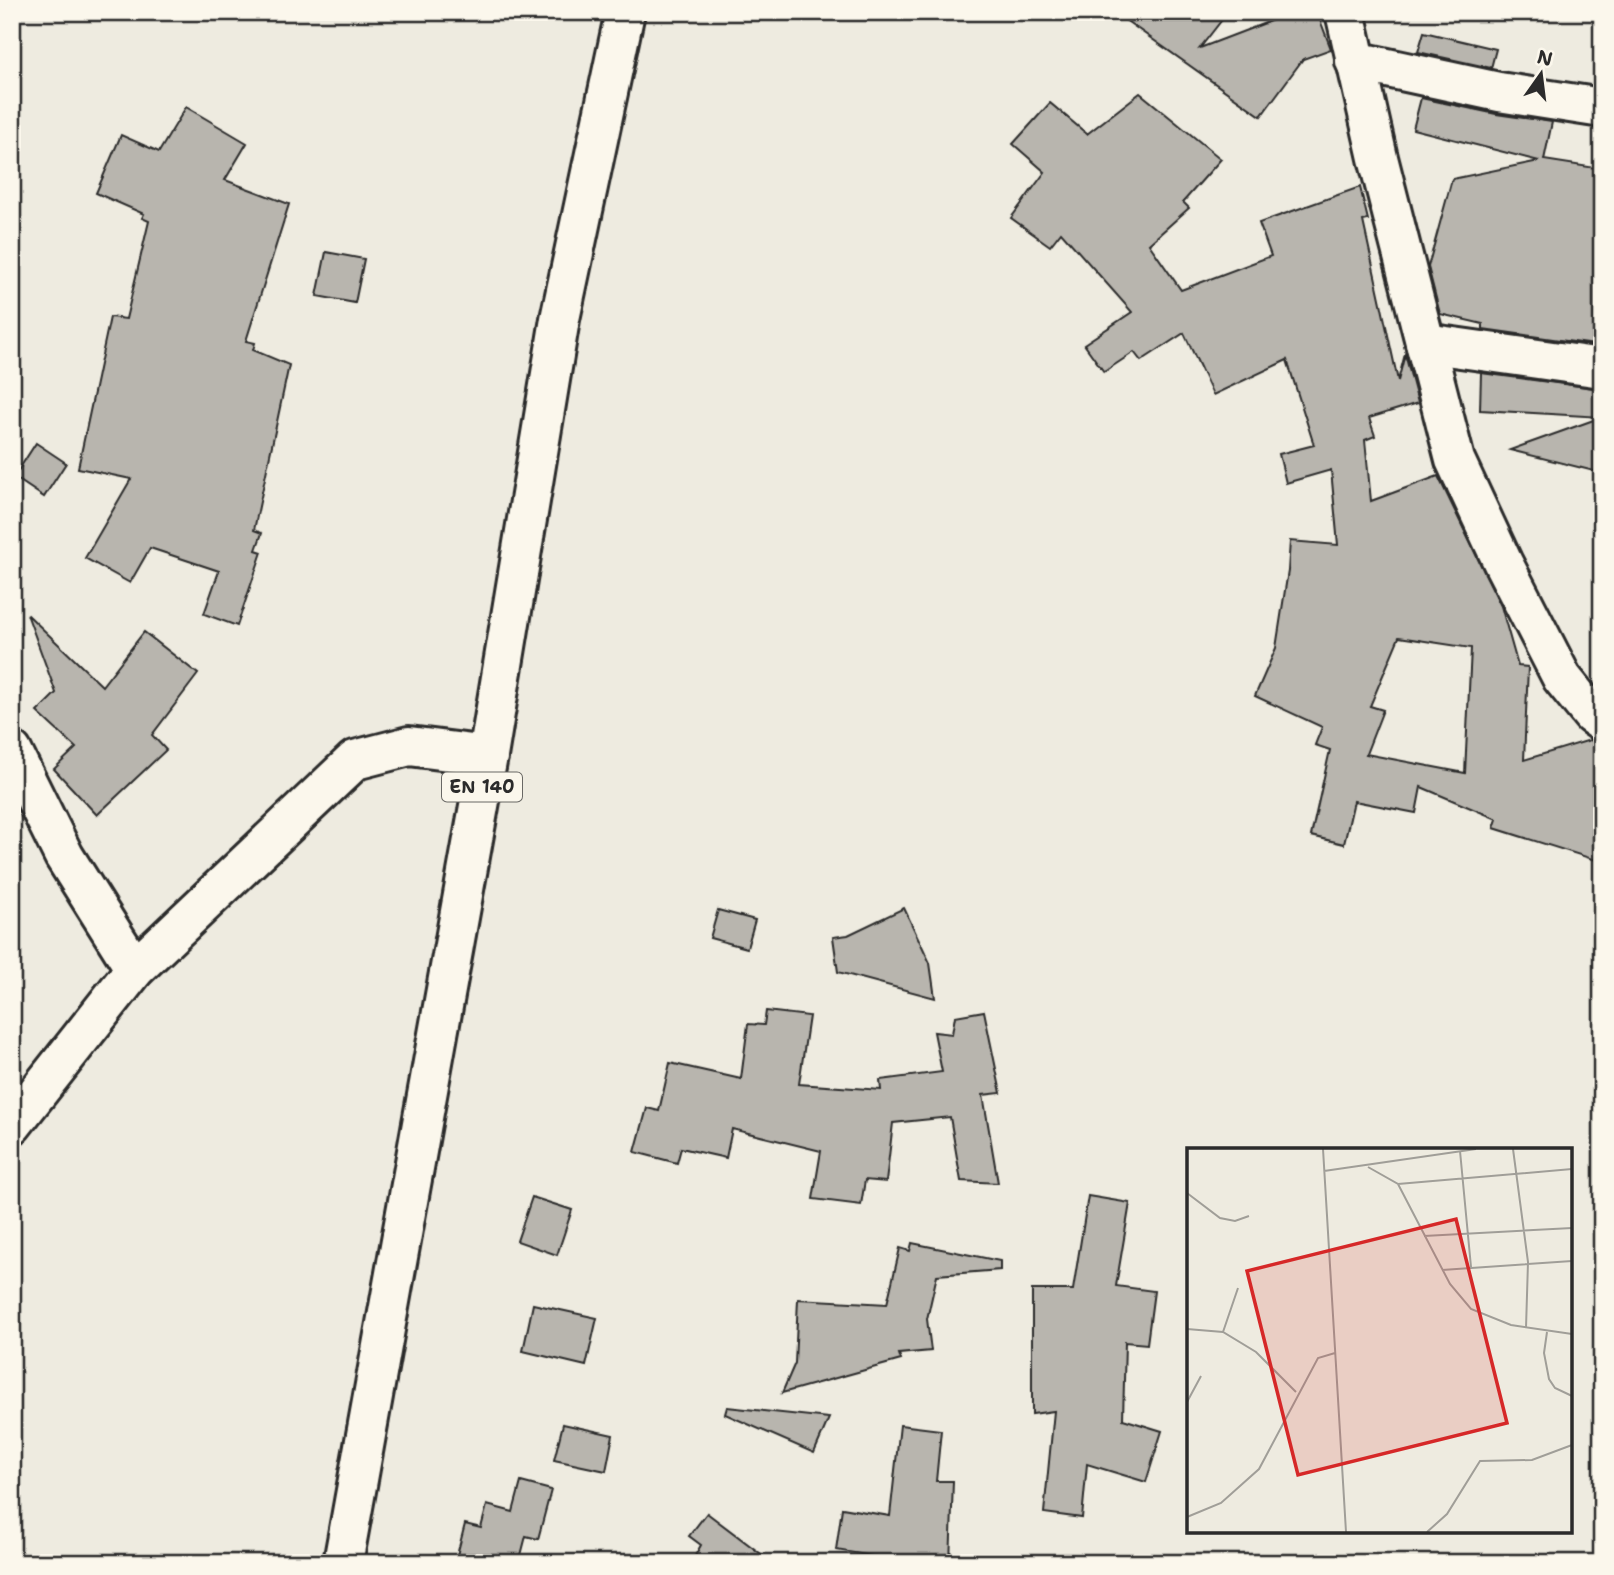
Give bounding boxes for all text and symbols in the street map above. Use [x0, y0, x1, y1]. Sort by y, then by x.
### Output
north arrow [1506, 38, 1576, 108]
text: N [1535, 44, 1555, 72]
road number: EN 140 [442, 772, 522, 802]
inset map [1187, 1148, 1572, 1533]

